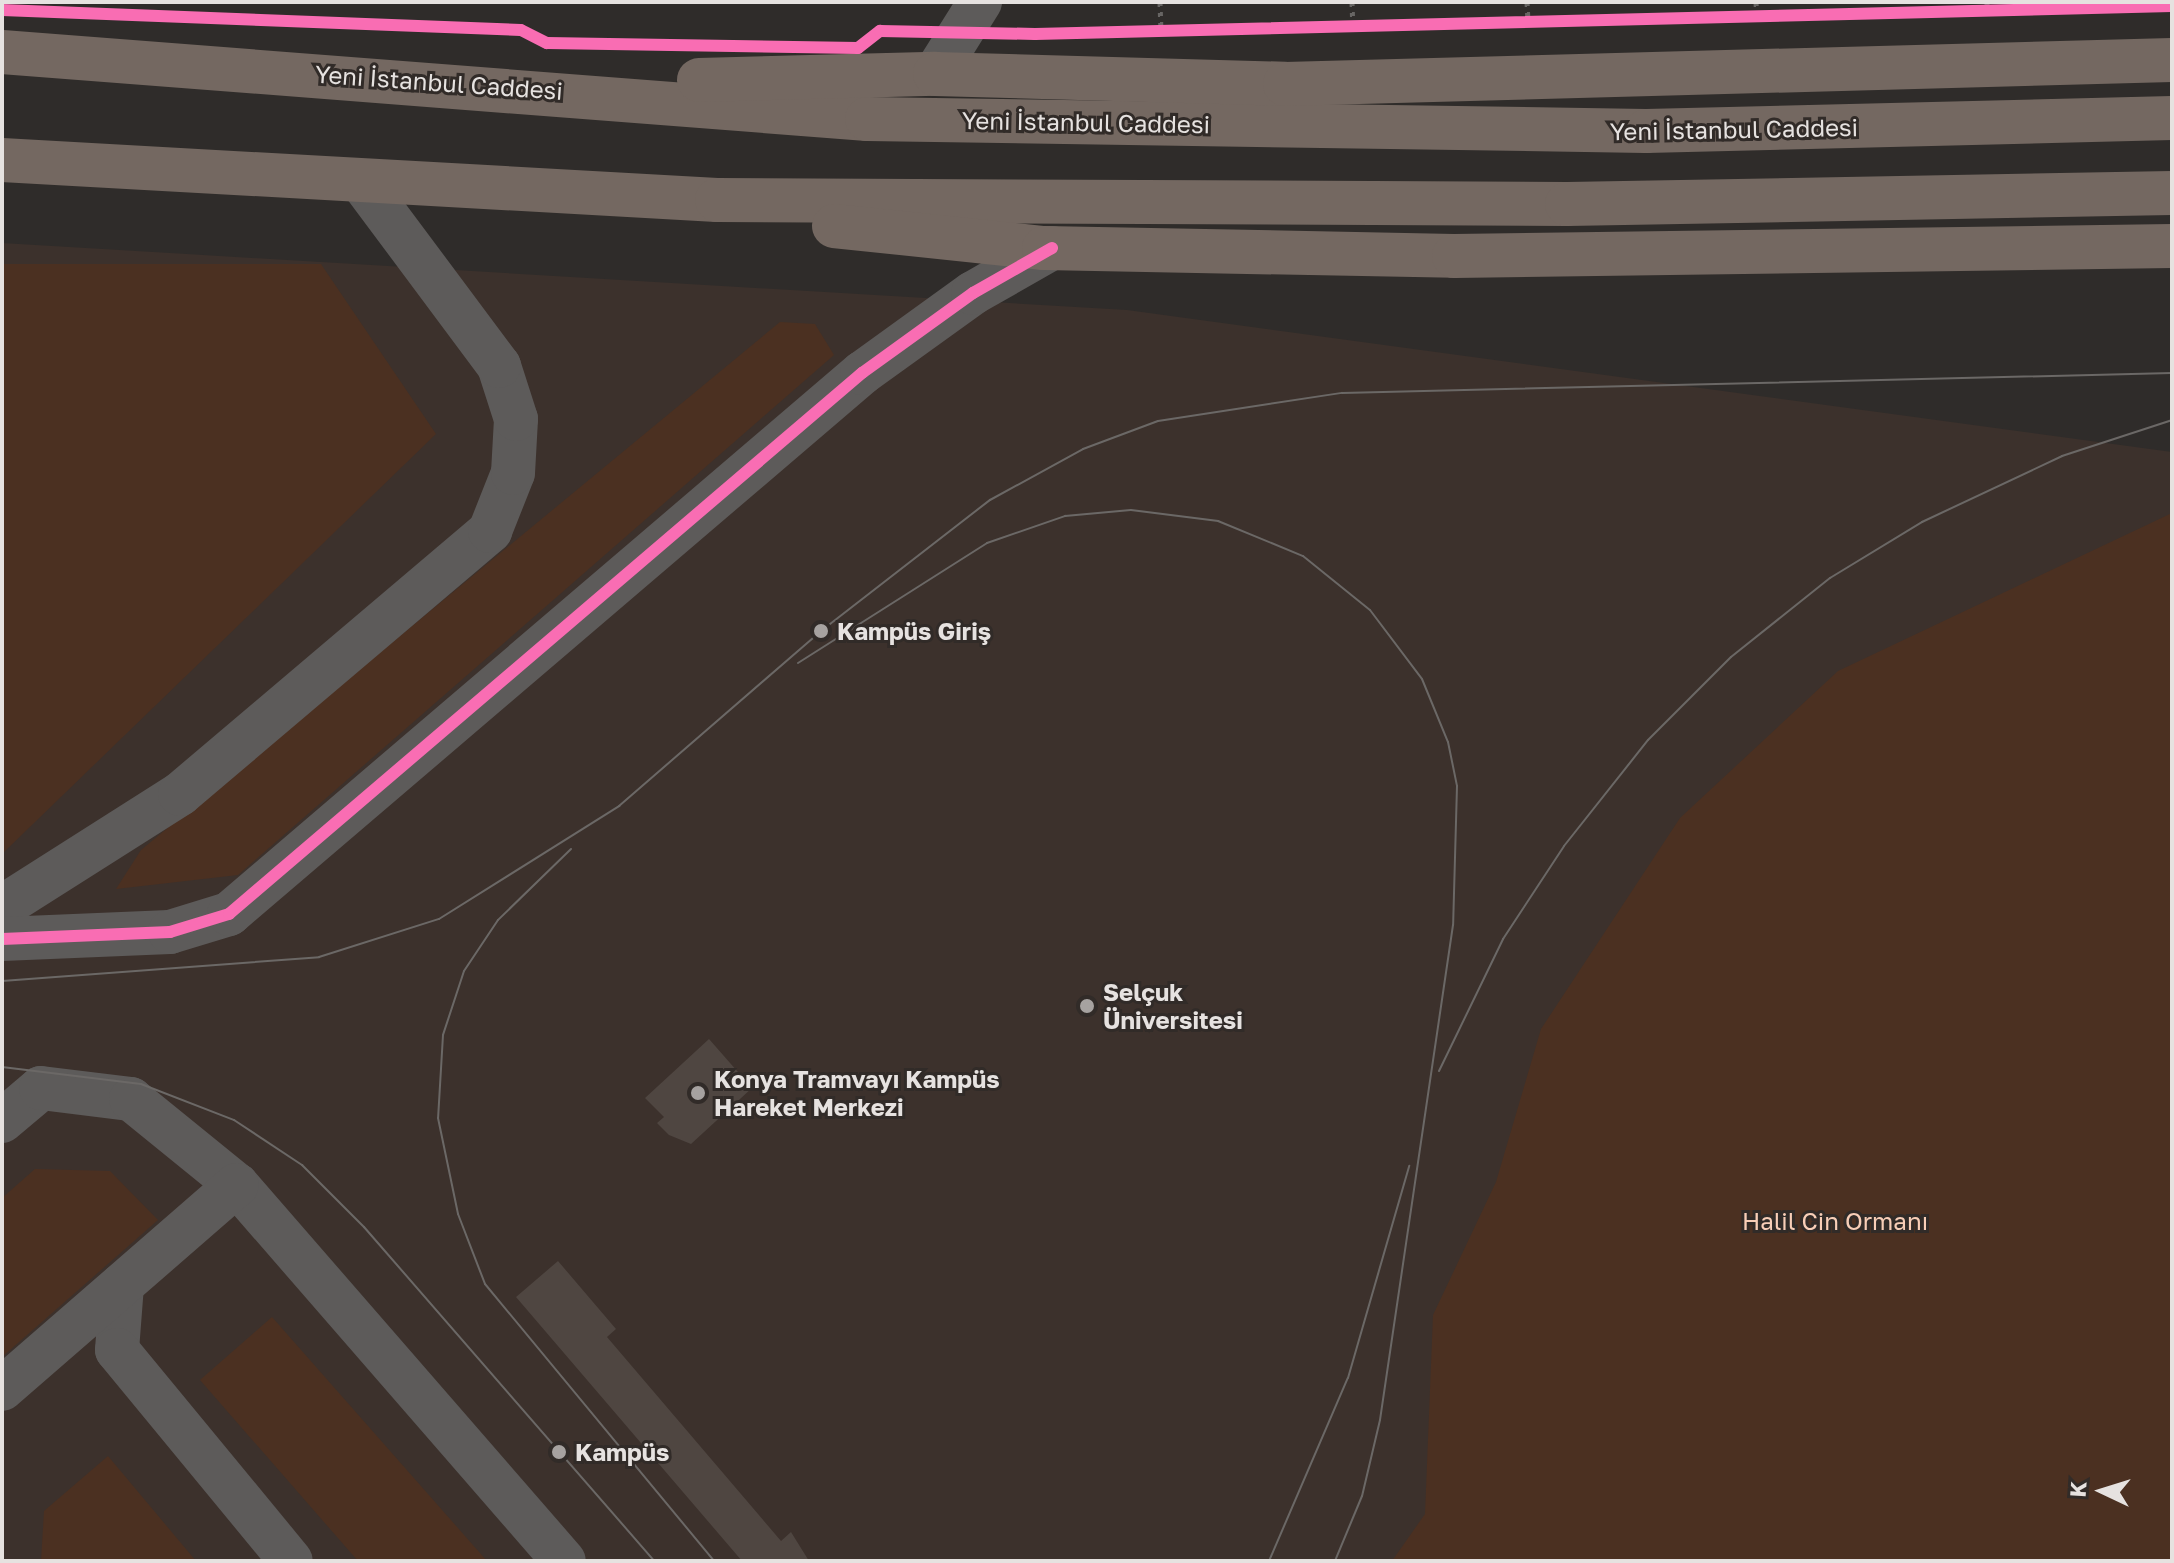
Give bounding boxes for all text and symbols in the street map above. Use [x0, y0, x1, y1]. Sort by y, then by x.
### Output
street label: Yeni İstanbul Caddesi [314, 59, 564, 105]
street label: Yeni İstanbul Caddesi [962, 105, 1210, 139]
street label: Yeni İstanbul Caddesi [1610, 112, 1858, 146]
place label: Kampüs Giriş [837, 617, 991, 645]
marker: Kampüs Giriş [812, 622, 830, 640]
place label: Selçuk Üniversitesi [1103, 978, 1243, 1034]
marker: Selçuk Üniversitesi [1078, 997, 1096, 1015]
place label: Konya Tramvayı Kampüs Hareket Merkezi [714, 1065, 1000, 1121]
marker: Konya Tramvayı Kampüs Hareket Merkezi [689, 1084, 707, 1102]
park label: Halil Cin Ormanı [1742, 1207, 1928, 1235]
place label: Kampüs [575, 1438, 670, 1466]
marker: Kampüs [550, 1443, 568, 1461]
north arrow [2062, 1451, 2142, 1531]
text: K [2064, 1480, 2092, 1498]

